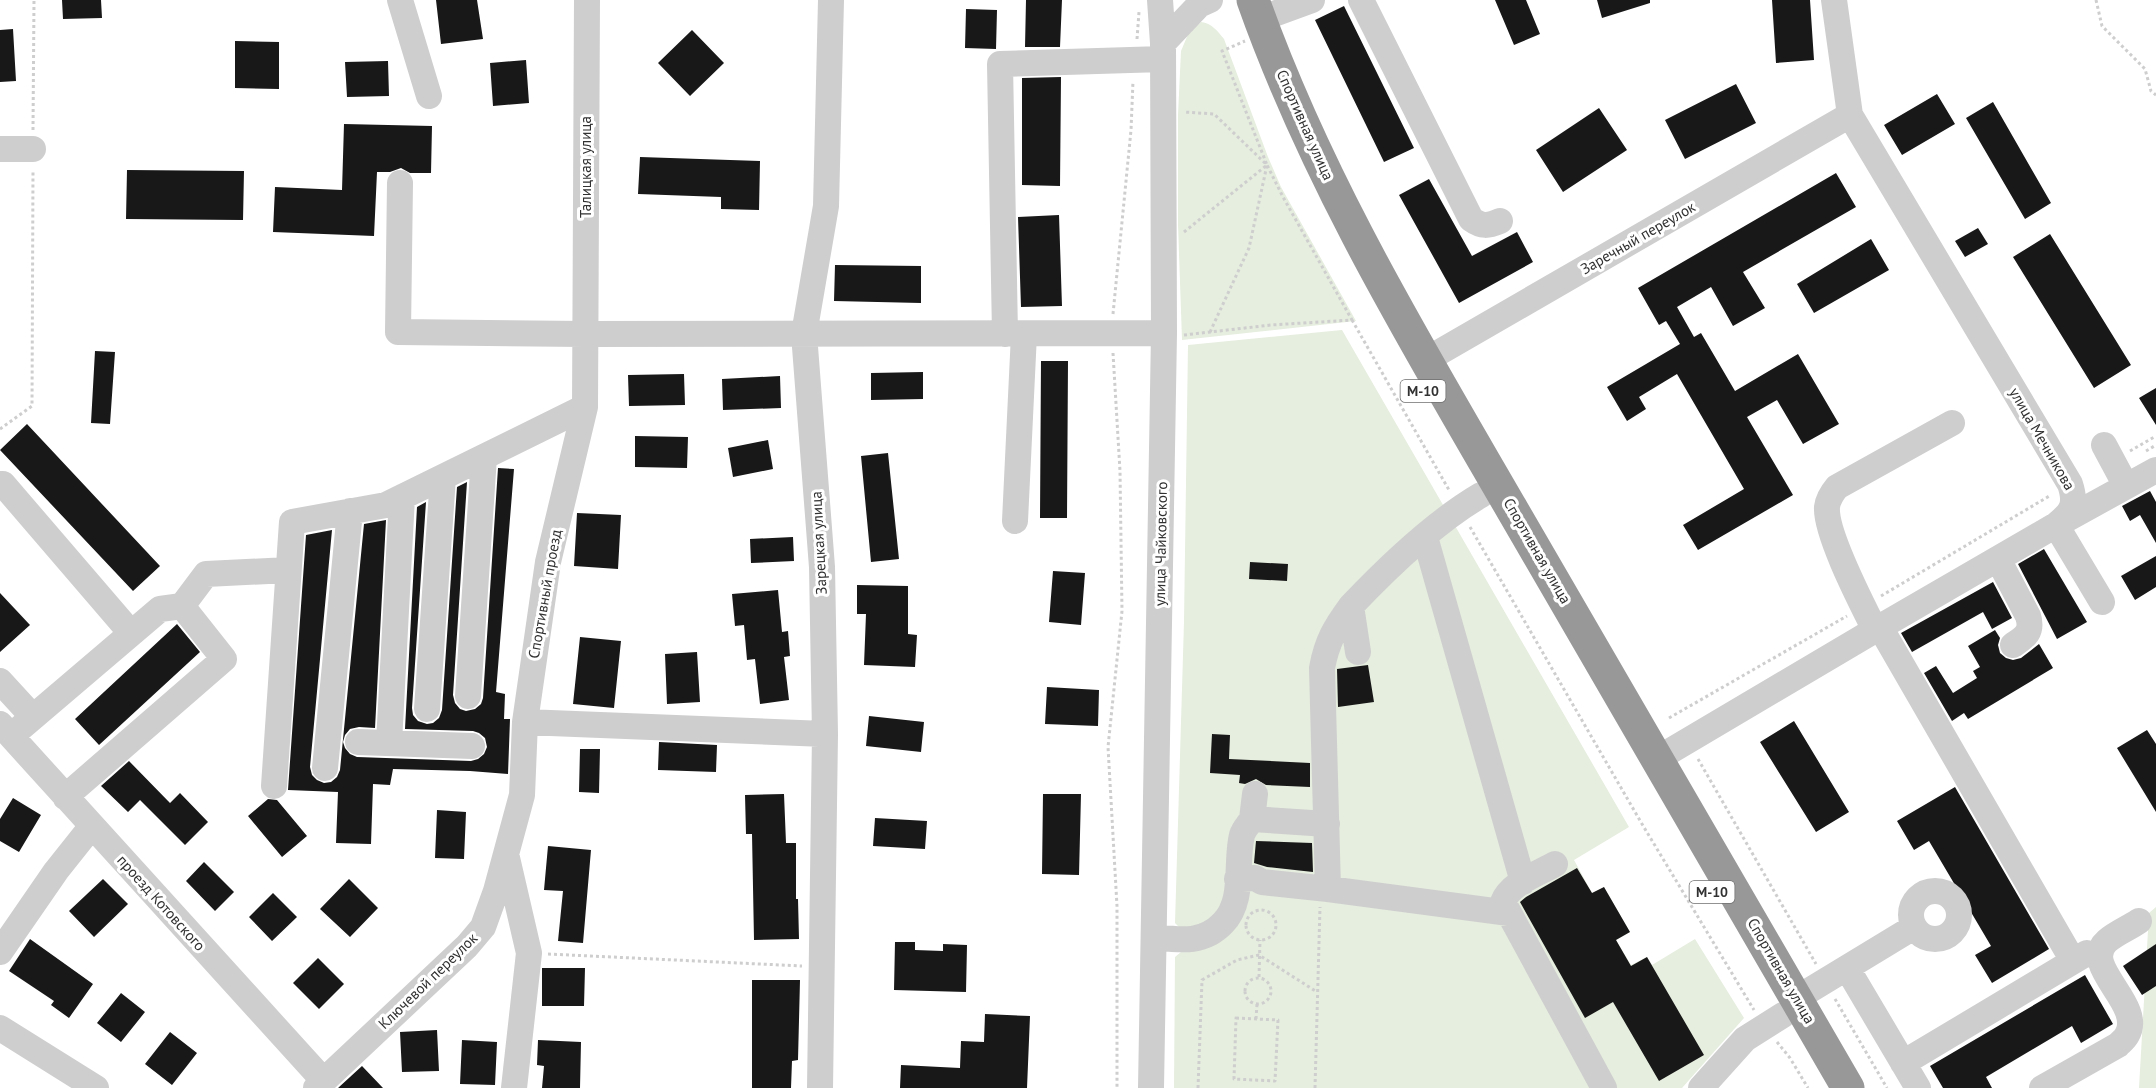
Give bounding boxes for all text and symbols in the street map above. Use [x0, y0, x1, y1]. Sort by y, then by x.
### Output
street label: Спортивная улица [1273, 67, 1338, 183]
street label: Талицкая улица [576, 116, 595, 218]
street label: Заречный переулок [1577, 197, 1699, 278]
road number: М-10 [1400, 380, 1446, 402]
street label: улица Мечникова [2005, 384, 2079, 493]
street label: улица Чайковского [1150, 482, 1171, 606]
street label: Зарецкая улица [806, 491, 831, 595]
street label: Спортивная улица [1499, 494, 1575, 607]
street label: Спортивный проезд [524, 528, 565, 660]
street label: проезд Котовского [113, 851, 210, 955]
road number: М-10 [1690, 881, 1734, 903]
street label: Спортивная улица [1743, 914, 1819, 1027]
street label: Ключевой переулок [374, 928, 482, 1033]

